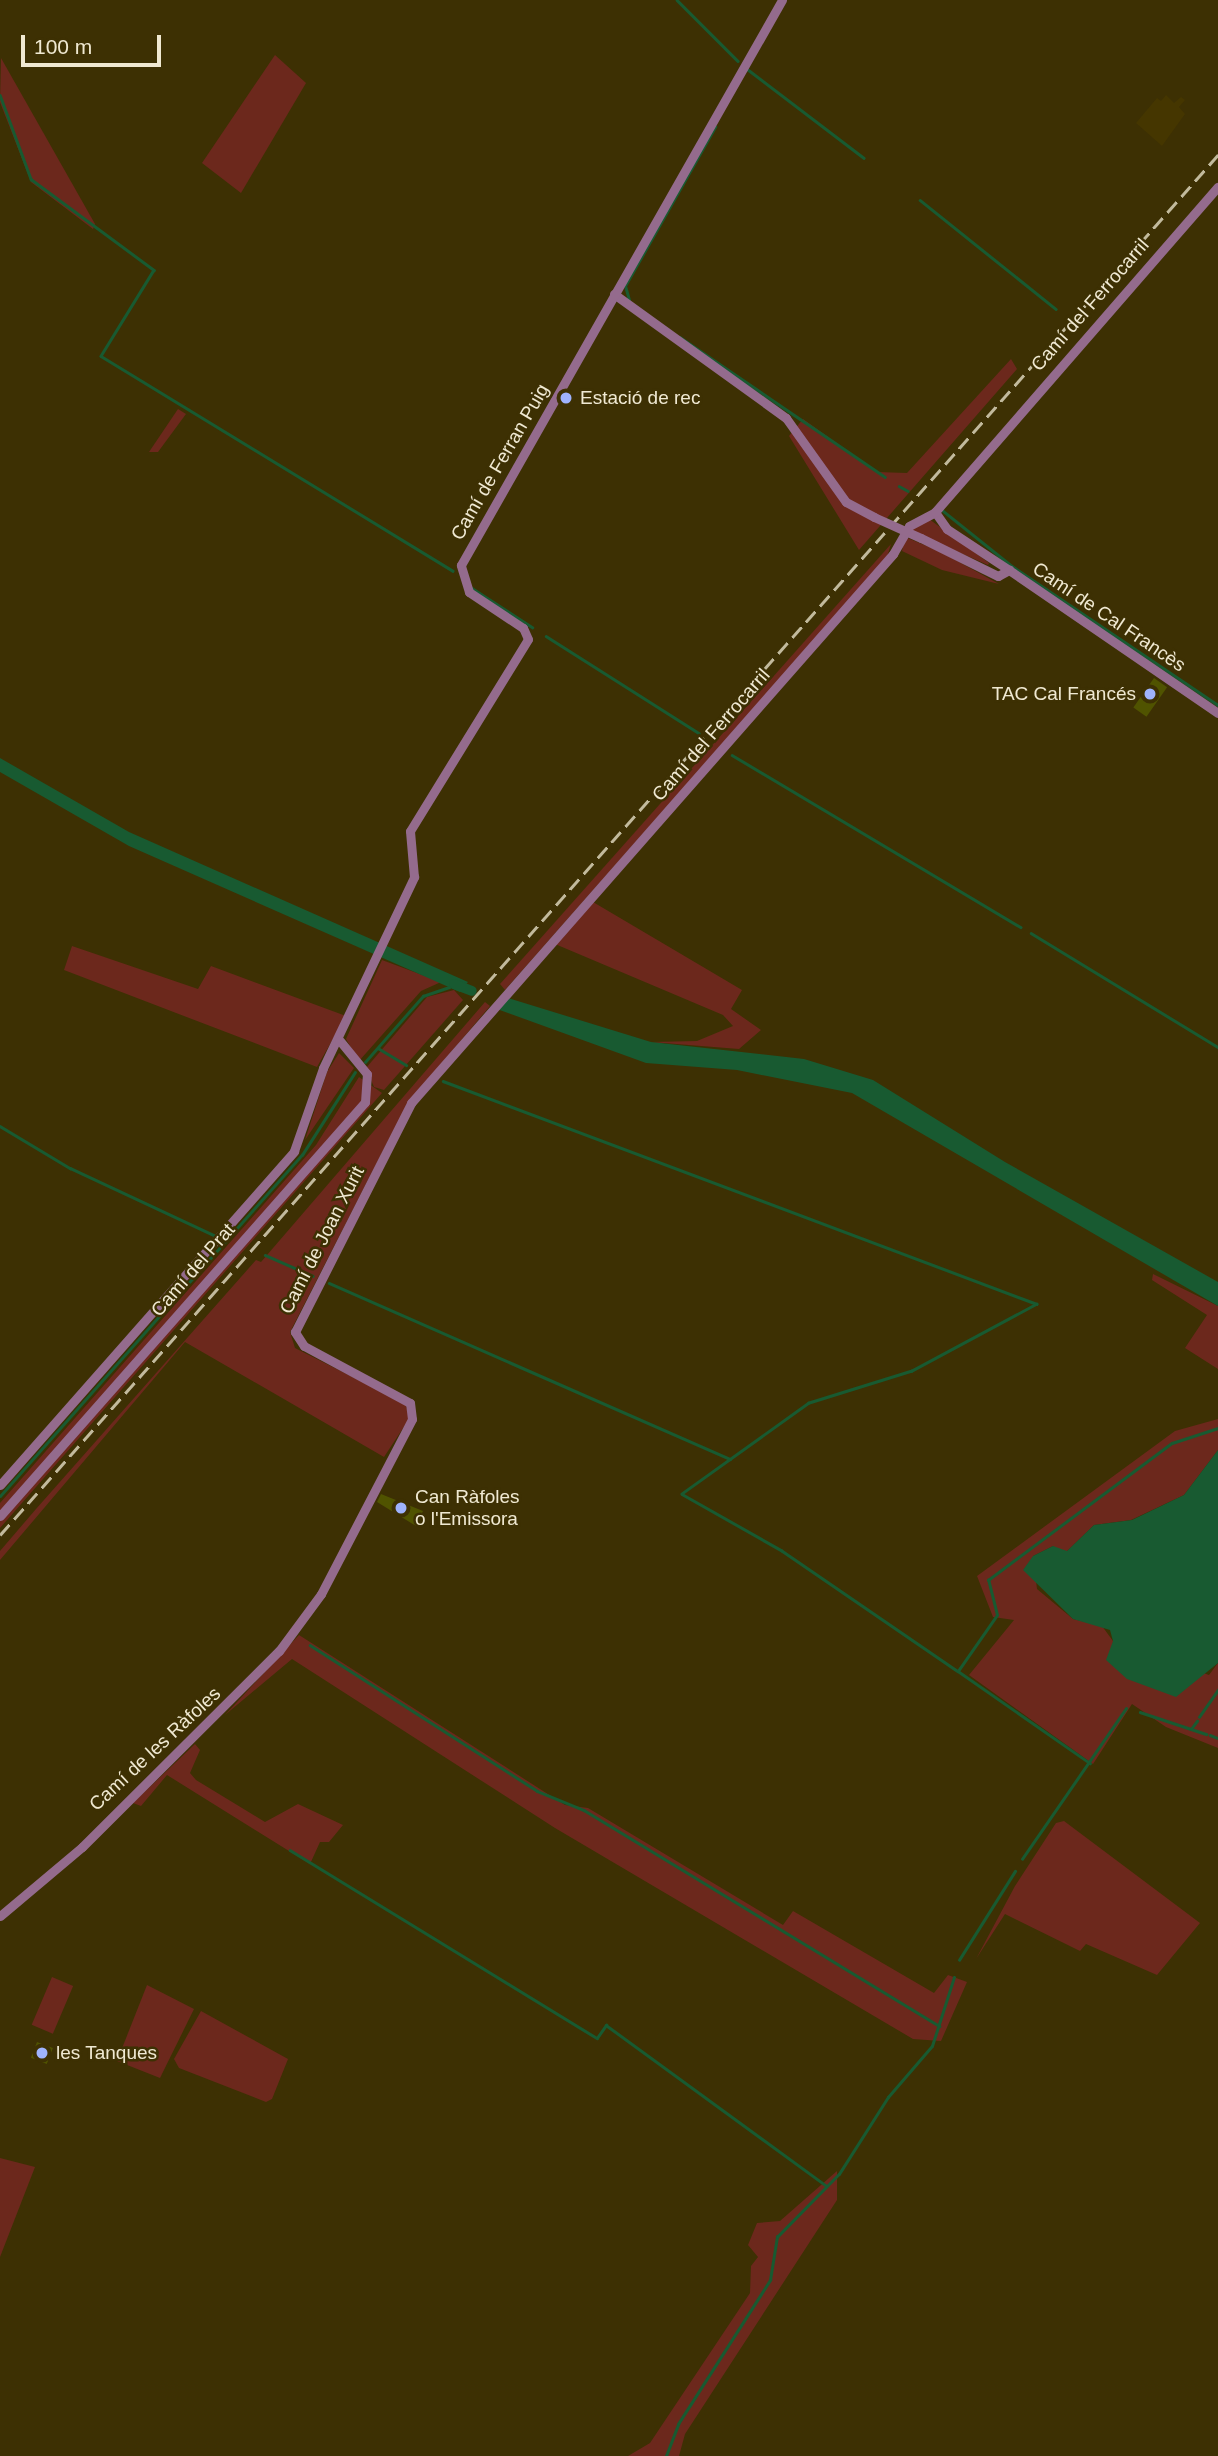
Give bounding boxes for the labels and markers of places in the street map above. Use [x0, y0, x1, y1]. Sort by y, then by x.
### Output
place label: Estació de rec [580, 387, 700, 409]
marker: Estació de rec [558, 390, 574, 406]
place label: TAC Cal Francés [992, 683, 1136, 705]
marker: TAC Cal Francés [1142, 686, 1158, 702]
place label: Can Ràfoles o l'Emissora [415, 1486, 520, 1530]
marker: Can Ràfoles o l'Emissora [393, 1500, 409, 1516]
place label: les Tanques [56, 2042, 157, 2064]
marker: les Tanques [34, 2045, 50, 2061]

